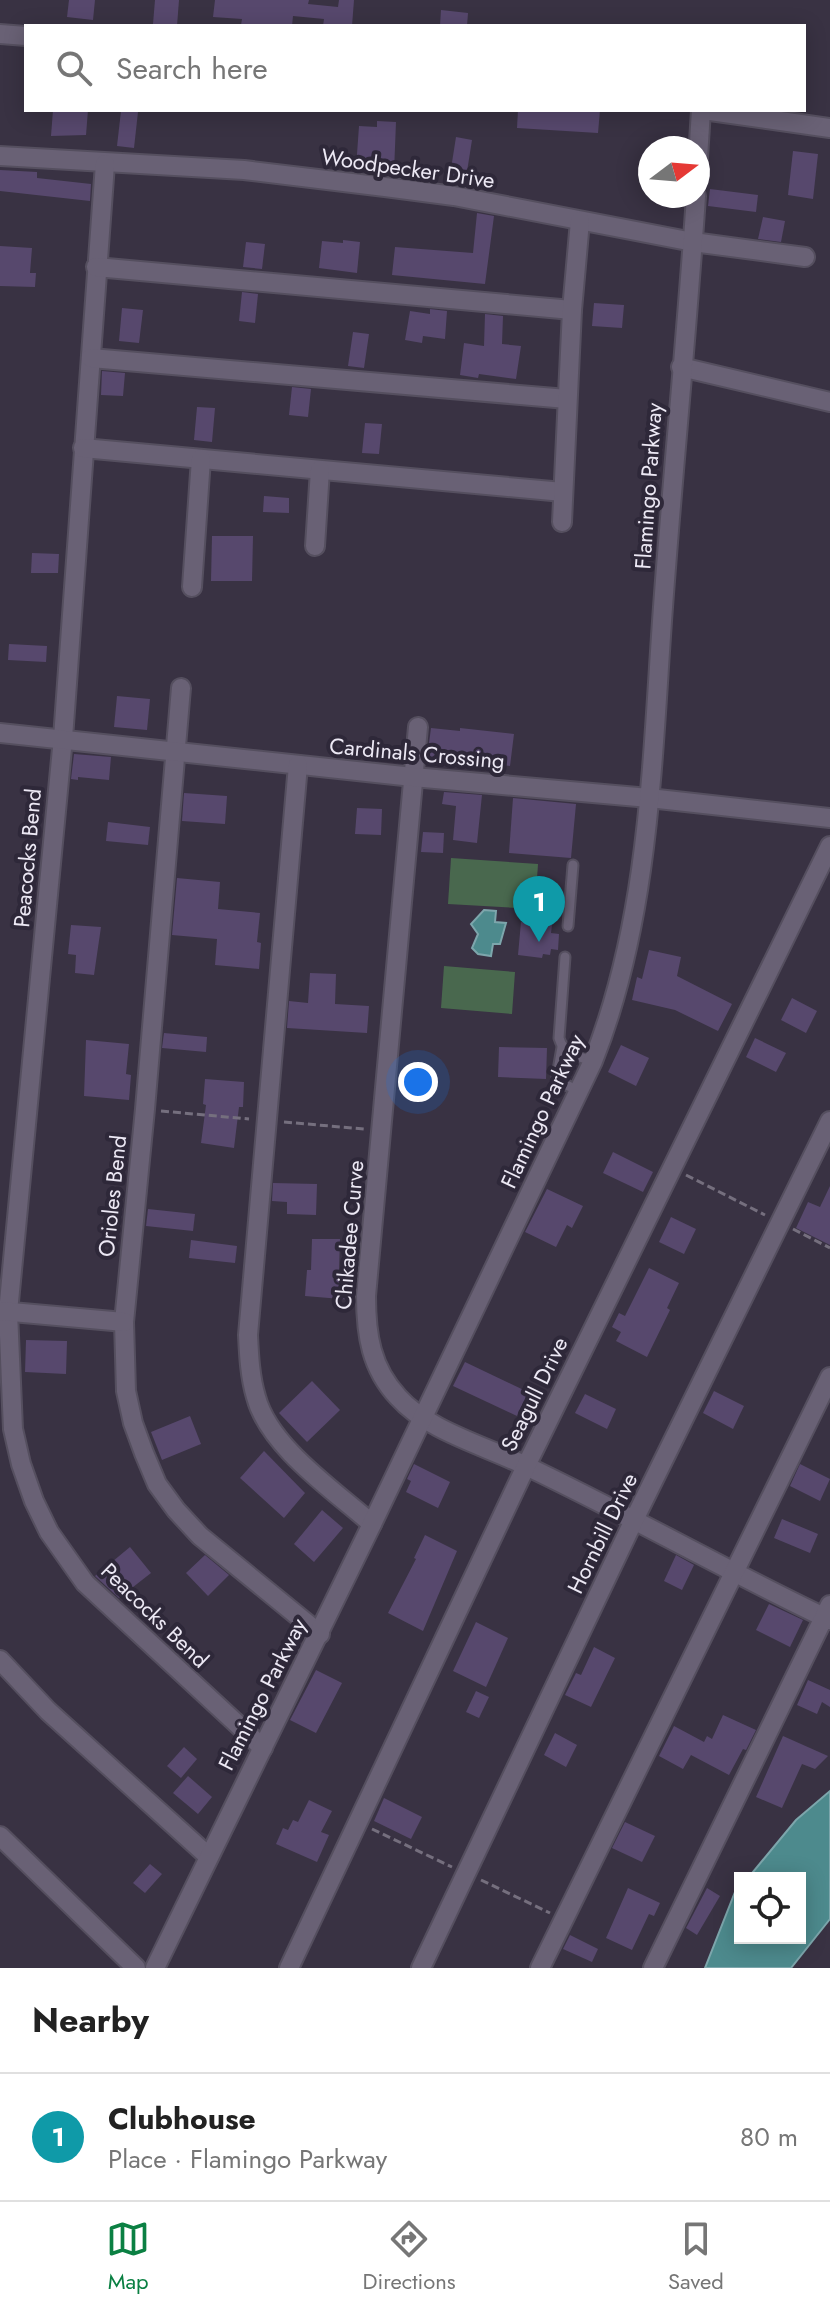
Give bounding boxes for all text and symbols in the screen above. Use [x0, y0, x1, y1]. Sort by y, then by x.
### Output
search box [24, 24, 806, 112]
icon: search [52, 46, 96, 90]
text: Search here [116, 47, 268, 90]
north arrow [638, 136, 710, 208]
street label: Woodpecker Drive [319, 140, 497, 196]
street label: Flamingo Parkway [626, 401, 670, 570]
street label: Cardinals Crossing [328, 729, 506, 777]
street label: Peacocks Bend [5, 787, 49, 929]
pin: 1 [513, 876, 565, 942]
street label: Flamingo Parkway [492, 1028, 592, 1193]
your location [398, 1062, 438, 1102]
street label: Orioles Bend [90, 1134, 134, 1258]
street label: Chikadee Curve [327, 1159, 371, 1311]
street label: Seagull Drive [493, 1331, 575, 1457]
street label: Hornbill Drive [559, 1467, 645, 1599]
street label: Peacocks Bend [94, 1555, 216, 1675]
street label: Flamingo Parkway [210, 1612, 314, 1776]
map controls [734, 1872, 806, 1944]
button: locate [734, 1872, 806, 1944]
text: Nearby [32, 1996, 149, 2045]
text: Clubhouse [108, 2097, 256, 2140]
text: 1 [51, 2118, 65, 2156]
text: 80 m [740, 2118, 798, 2156]
text: Place · Flamingo Parkway [108, 2140, 387, 2178]
tab: Map [106, 2217, 150, 2297]
tab: Directions [363, 2217, 456, 2297]
tab: Saved [668, 2217, 724, 2297]

